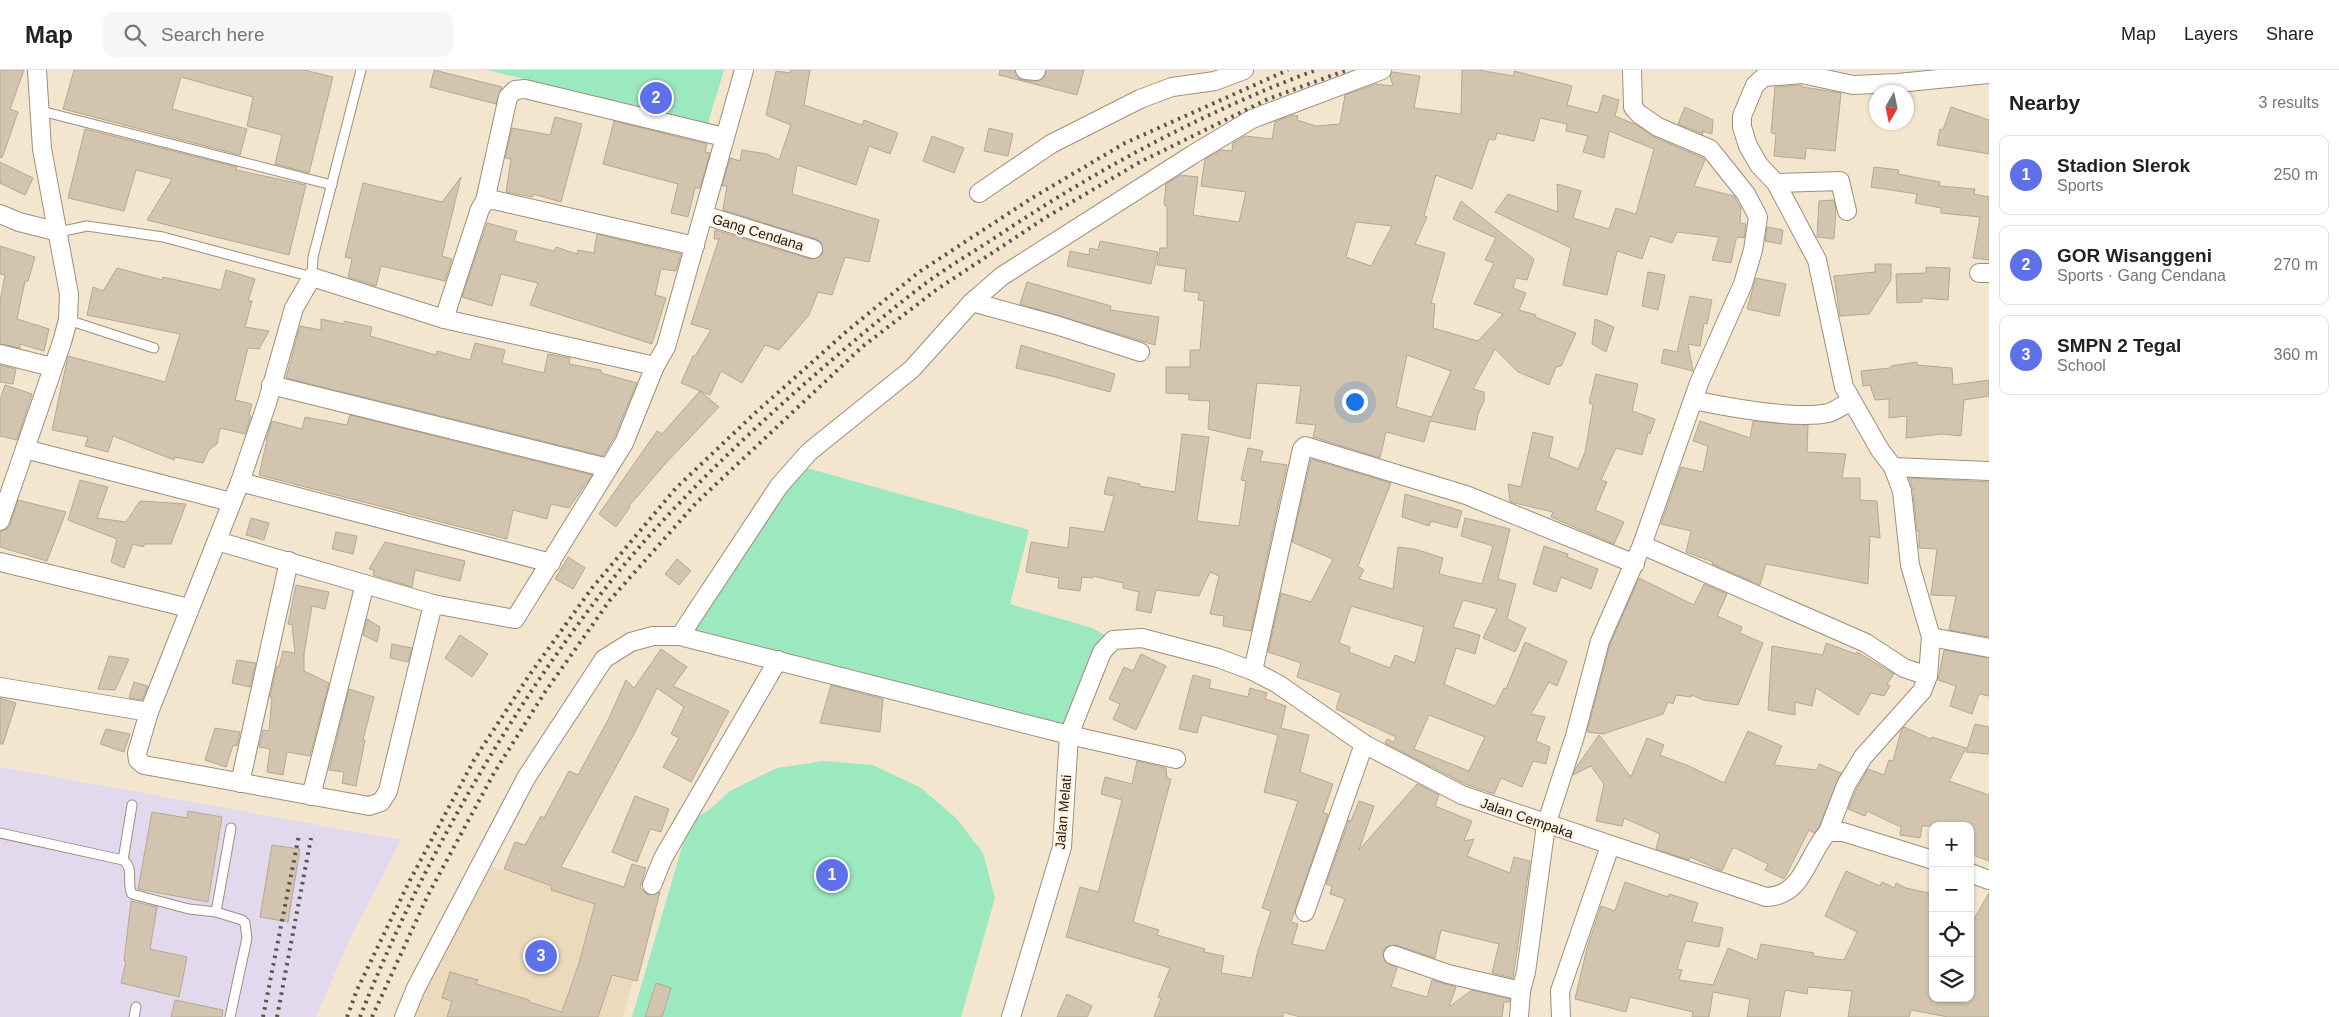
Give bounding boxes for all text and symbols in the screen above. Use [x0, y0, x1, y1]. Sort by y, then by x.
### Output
search box [103, 12, 453, 57]
text: Map [25, 21, 73, 48]
icon: search [121, 21, 149, 49]
text: Search here [161, 24, 265, 45]
text: Map [2121, 24, 2156, 44]
text: Layers [2184, 24, 2238, 44]
text: Share [2266, 24, 2314, 44]
pin: 2 [640, 79, 672, 117]
north arrow [1869, 85, 1914, 130]
text: Nearby [2009, 91, 2080, 114]
text: 3 results [2259, 94, 2319, 111]
text: Stadion Slerok [2057, 155, 2190, 176]
text: 1 [2022, 166, 2030, 183]
text: 250 m [2274, 166, 2318, 183]
text: Sports [2057, 177, 2103, 194]
street label: Gang Cendana [710, 210, 806, 254]
text: GOR Wisanggeni [2057, 245, 2212, 266]
text: 2 [2022, 256, 2030, 273]
text: 270 m [2274, 256, 2318, 273]
text: Sports · Gang Cendana [2057, 267, 2226, 284]
text: SMPN 2 Tegal [2057, 335, 2181, 356]
text: 3 [2022, 346, 2030, 363]
text: 360 m [2274, 346, 2318, 363]
text: School [2057, 357, 2106, 374]
your location [1342, 389, 1368, 415]
street label: Jalan Melati [1052, 774, 1074, 850]
street label: Jalan Cempaka [1478, 795, 1576, 841]
map controls [1929, 822, 1974, 1002]
button: + [1929, 822, 1974, 867]
pin: 1 [816, 856, 848, 894]
button: − [1929, 867, 1974, 912]
button: locate [1929, 912, 1974, 957]
pin: 3 [525, 937, 557, 975]
button: layers [1929, 957, 1974, 1002]

